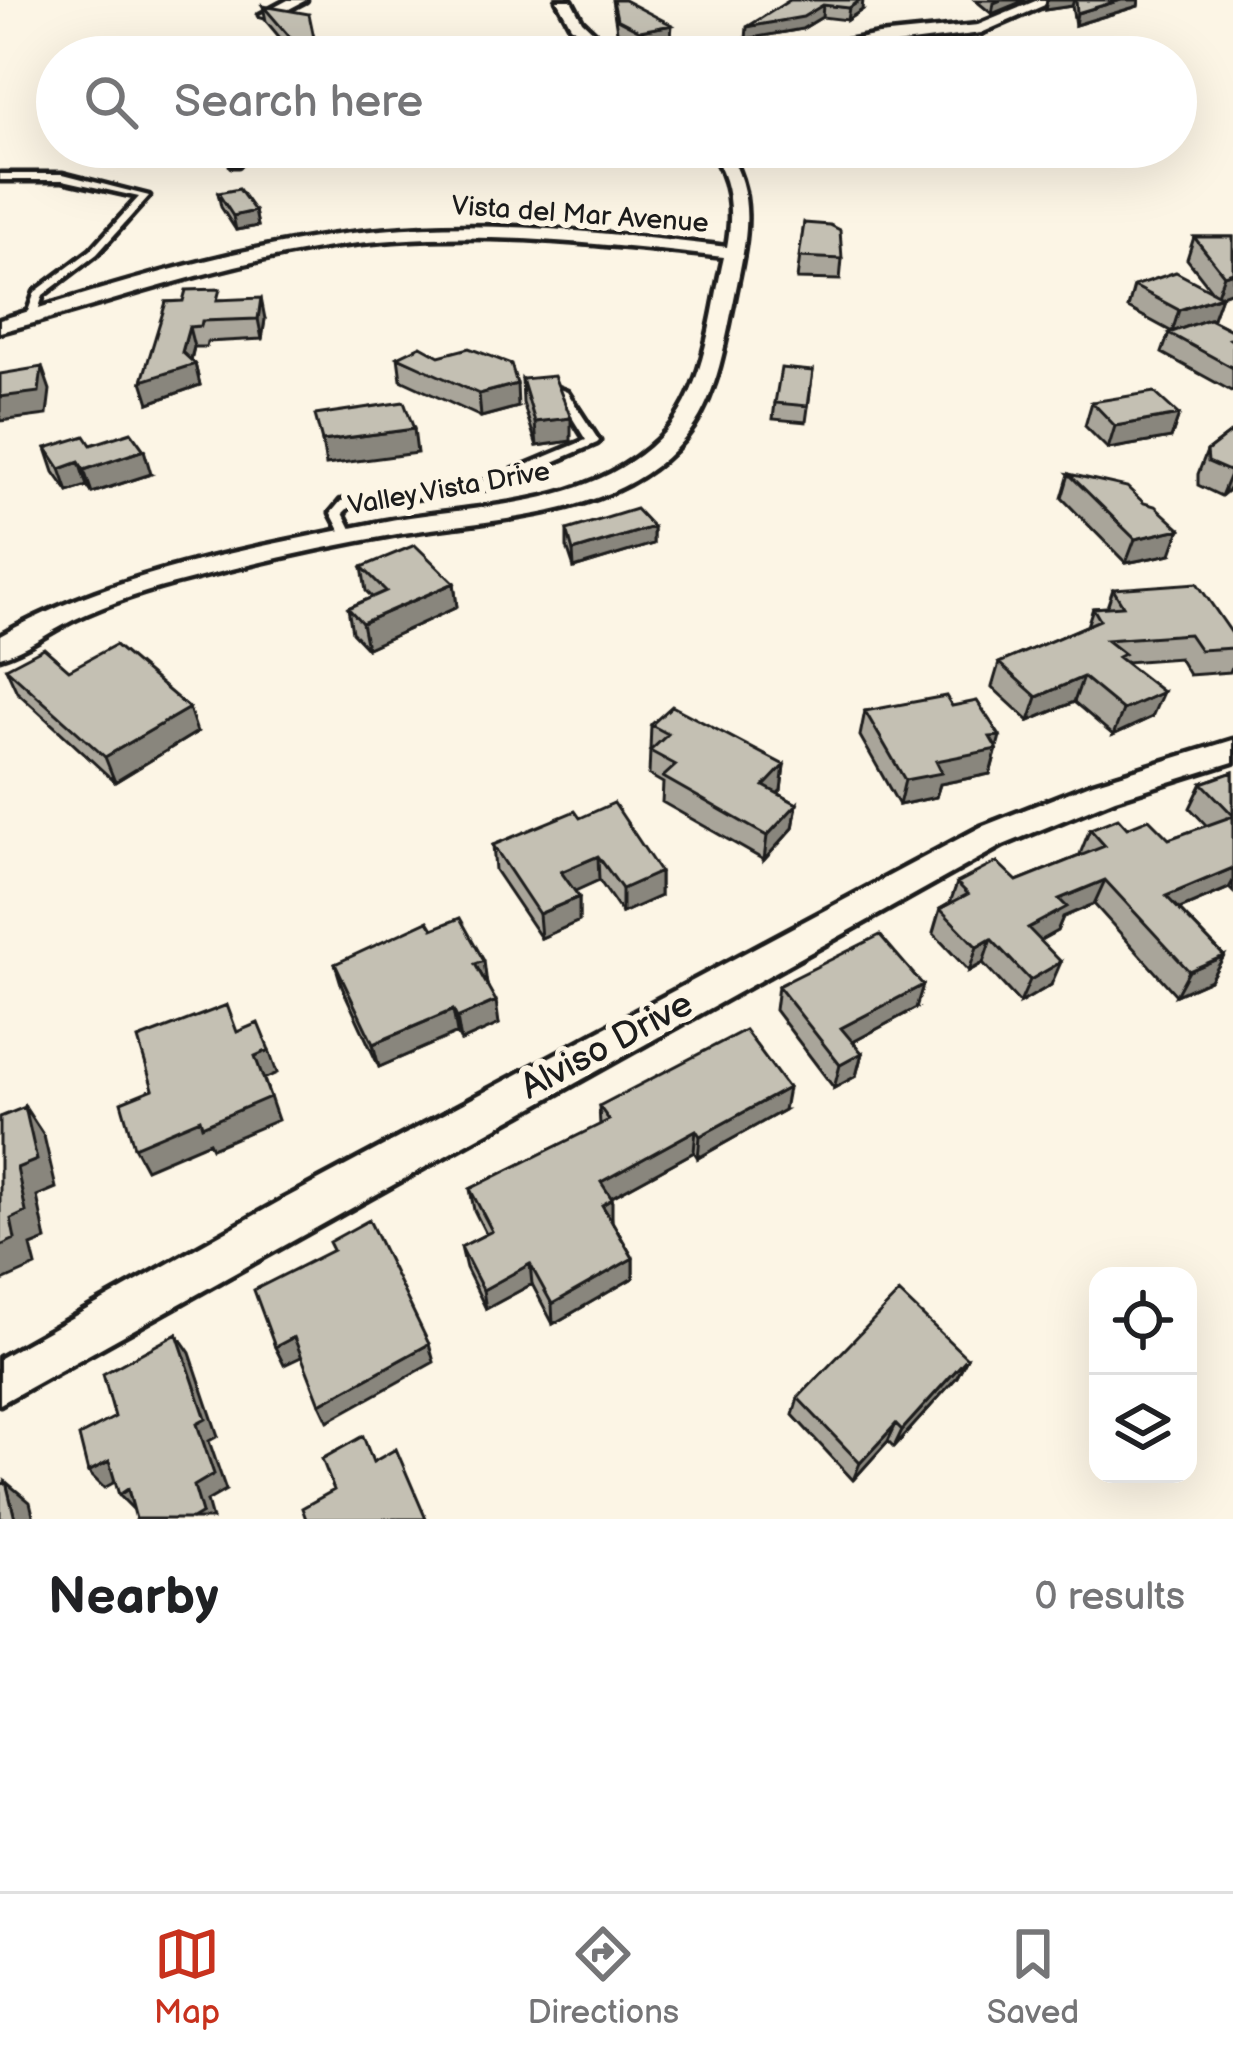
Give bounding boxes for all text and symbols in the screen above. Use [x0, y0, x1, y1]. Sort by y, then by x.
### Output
search box [36, 36, 1197, 168]
icon: search [78, 69, 144, 135]
text: Search here [174, 75, 423, 130]
street label: Vista del Mar Avenue [450, 190, 710, 240]
street label: Valley Vista Drive [346, 456, 552, 522]
street label: Alviso Drive [514, 983, 700, 1109]
map controls [1089, 1267, 1197, 1483]
button: locate [1089, 1267, 1197, 1375]
button: layers [1089, 1375, 1197, 1483]
text: Nearby [48, 1567, 219, 1628]
text: 0 results [1034, 1574, 1185, 1621]
tab: Map [154, 1921, 220, 2033]
tab: Directions [527, 1921, 679, 2033]
tab: Saved [987, 1921, 1079, 2033]

